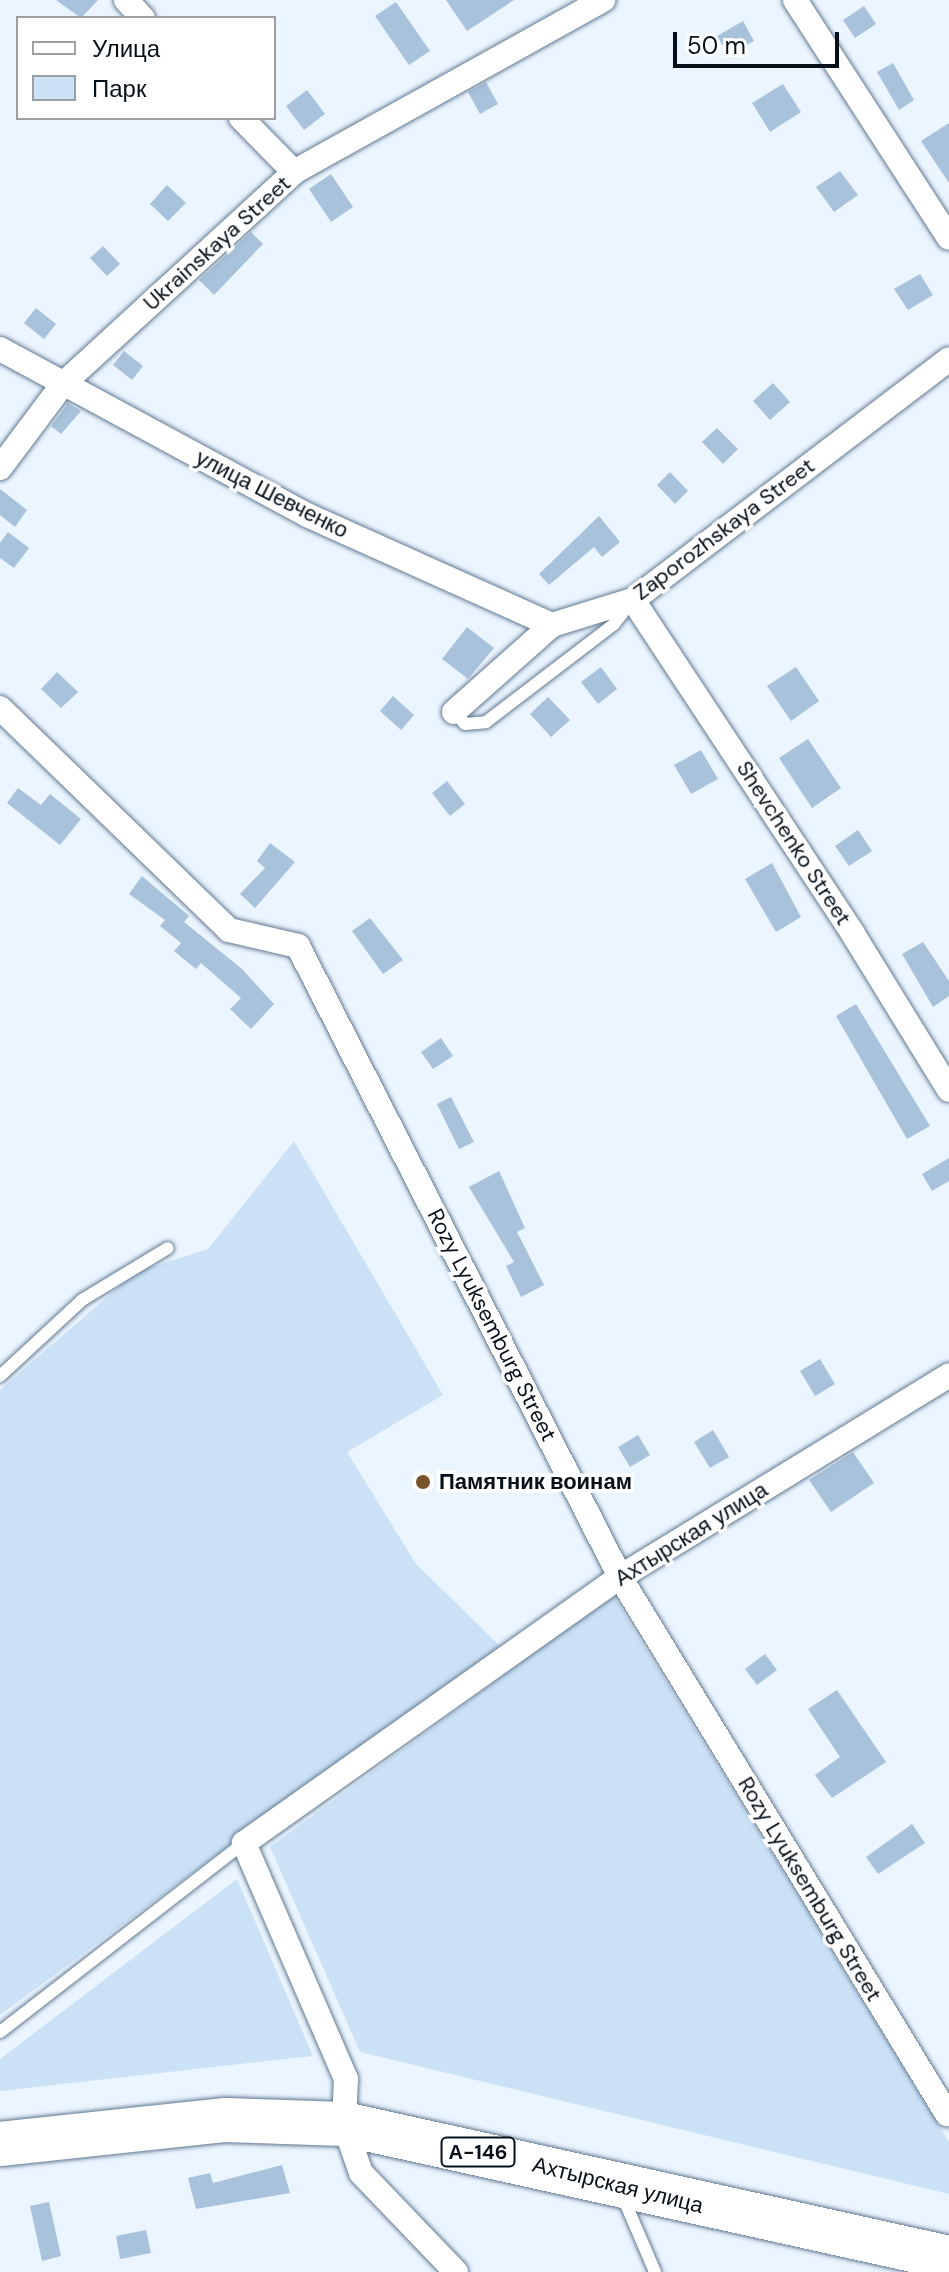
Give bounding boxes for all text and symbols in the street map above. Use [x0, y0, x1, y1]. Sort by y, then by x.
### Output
legend [16, 16, 276, 120]
scale bar [677, 16, 843, 66]
text: 50 m [687, 30, 746, 61]
text: Улица [92, 33, 160, 64]
text: Парк [92, 73, 146, 104]
street label: Ukrainskaya Street [138, 170, 296, 316]
street label: улица Шевченко [191, 444, 353, 544]
street label: Zaporozhskaya Street [628, 452, 820, 606]
street label: Shevchenko Street [731, 756, 857, 930]
street label: Rozy Lyuksemburg Street [422, 1205, 562, 1445]
place label: Памятник воинам [439, 1469, 632, 1495]
marker: Памятник воинам [414, 1473, 432, 1491]
street label: Ахтырская улица [610, 1476, 772, 1592]
street label: Rozy Lyuksemburg Street [732, 1772, 888, 2006]
road number: А-146 [440, 2136, 516, 2168]
street label: Ахтырская улица [530, 2151, 706, 2219]

